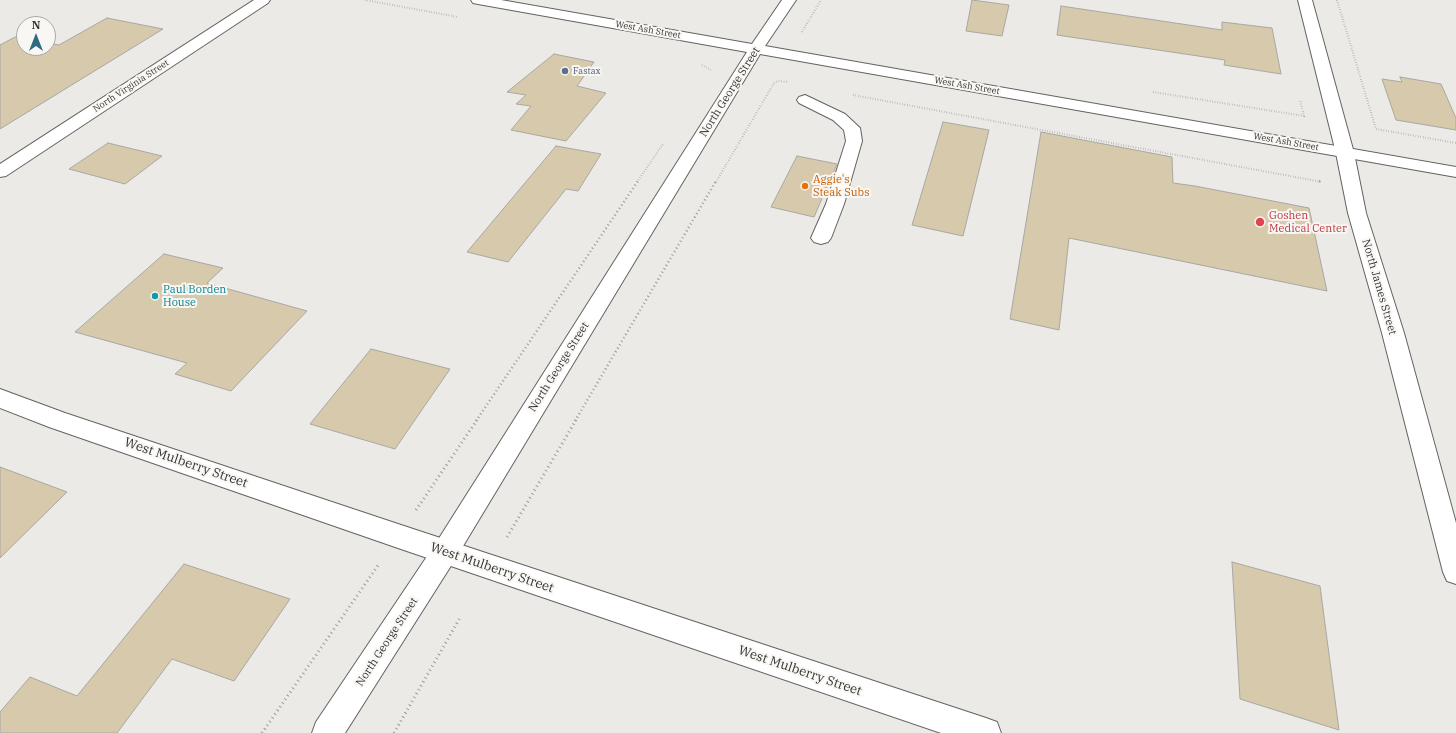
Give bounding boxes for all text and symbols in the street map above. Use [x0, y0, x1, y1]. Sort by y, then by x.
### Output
north arrow [16, 16, 56, 56]
text: N [32, 18, 40, 32]
street label: West Ash Street [614, 19, 682, 41]
street label: North George Street [697, 45, 763, 139]
street label: North Virginia Street [91, 57, 171, 115]
marker: Fastax [560, 66, 570, 76]
place label: Fastax [573, 66, 601, 76]
street label: West Ash Street [933, 75, 1001, 97]
street label: West Ash Street [1252, 131, 1320, 153]
place label: Aggie's Steak Subs [813, 173, 870, 199]
marker: Aggie's Steak Subs [800, 181, 810, 191]
place label: Goshen Medical Center [1269, 209, 1347, 235]
marker: Goshen Medical Center [1254, 216, 1266, 228]
street label: North James Street [1359, 238, 1399, 336]
place label: Paul Borden House [163, 283, 226, 309]
marker: Paul Borden House [150, 291, 160, 301]
street label: North George Street [526, 320, 592, 414]
street label: West Mulberry Street [122, 435, 250, 491]
street label: West Mulberry Street [428, 540, 556, 596]
street label: North George Street [353, 595, 421, 689]
street label: West Mulberry Street [736, 643, 864, 699]

